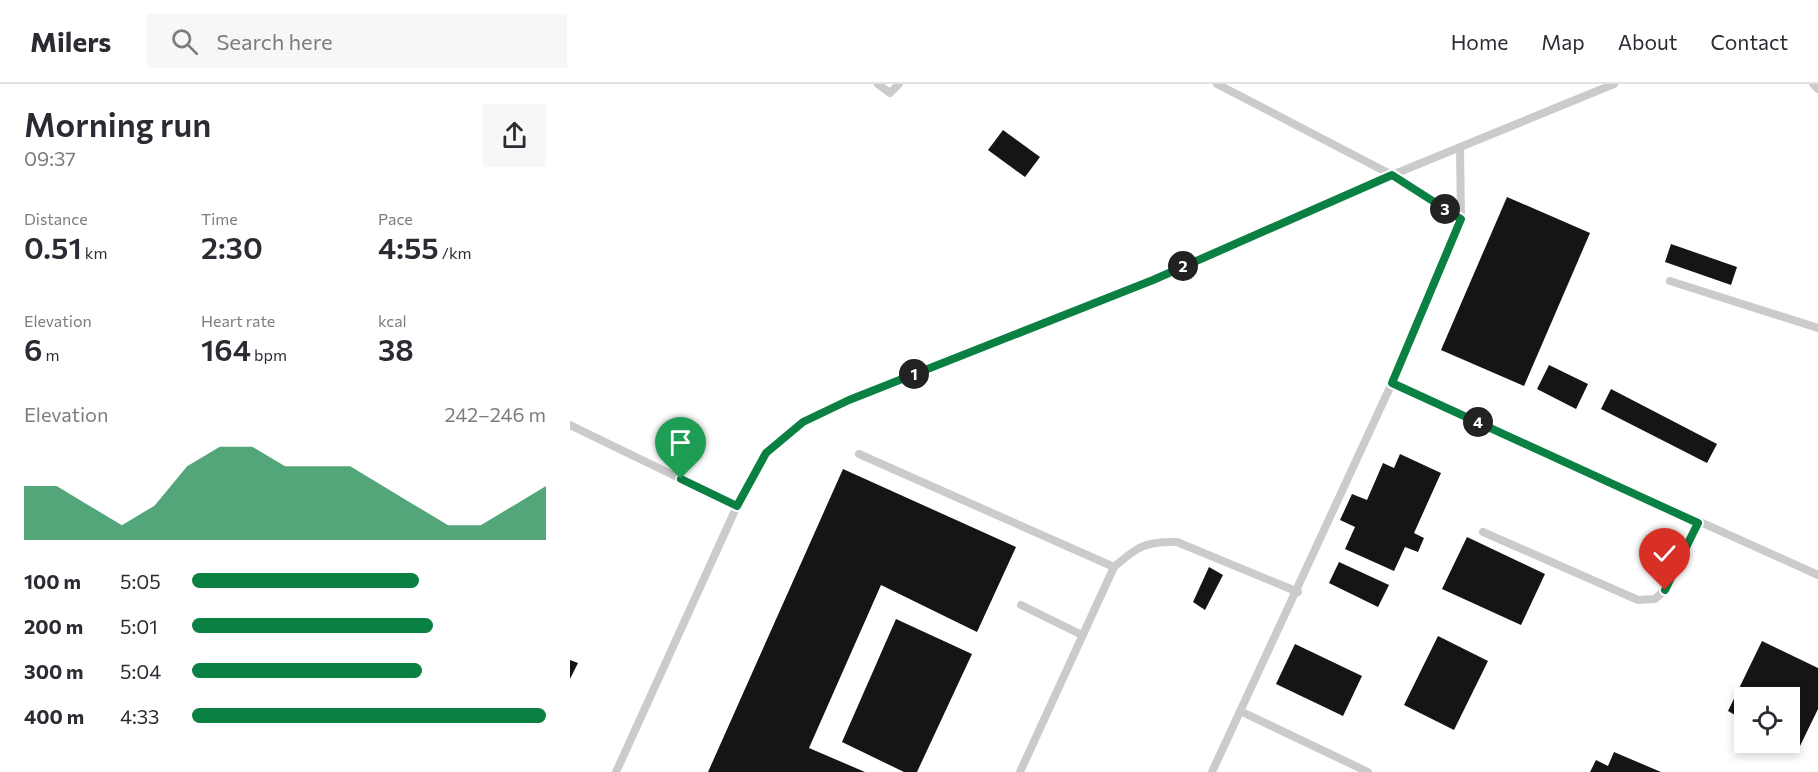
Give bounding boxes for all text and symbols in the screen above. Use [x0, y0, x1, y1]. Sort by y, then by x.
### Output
search box [147, 14, 567, 68]
text: Milers [30, 24, 111, 58]
icon: search [168, 25, 201, 58]
text: Search here [216, 28, 333, 55]
text: Home [1451, 29, 1508, 54]
text: Map [1541, 29, 1585, 54]
text: About [1618, 29, 1677, 54]
text: Contact [1710, 29, 1788, 54]
text: Morning run [24, 103, 211, 144]
button: share [483, 104, 546, 167]
text: 09:37 [24, 146, 76, 170]
pin: 3 [1430, 194, 1460, 224]
text: 3 [1440, 199, 1450, 218]
text: Distance [24, 209, 88, 228]
text: Time [201, 209, 238, 228]
text: Pace [378, 209, 413, 228]
text: 0.51 [24, 228, 82, 265]
text: 2:30 [201, 228, 263, 265]
text: 4:55 [378, 228, 439, 265]
text: km [82, 243, 107, 262]
text: /km [439, 243, 472, 262]
pin: 2 [1168, 251, 1198, 281]
text: 2 [1178, 256, 1188, 275]
text: Elevation [24, 311, 92, 330]
text: Heart rate [201, 311, 275, 330]
text: kcal [378, 311, 407, 330]
text: 6 [24, 330, 42, 367]
text: 164 [201, 330, 251, 367]
text: 38 [378, 330, 414, 367]
text: m [42, 345, 59, 364]
text: bpm [251, 345, 287, 364]
pin: 1 [899, 359, 929, 389]
text: 1 [910, 364, 918, 383]
text: Elevation [24, 402, 109, 426]
text: 242–246 m [445, 402, 546, 426]
pin: 4 [1463, 407, 1493, 437]
text: 4 [1473, 412, 1483, 431]
pin [655, 417, 706, 479]
icon: arrive [664, 426, 697, 459]
pin [1639, 528, 1690, 590]
icon: check [1648, 537, 1681, 570]
text: 100 m [24, 569, 81, 593]
text: 5:05 [120, 569, 161, 593]
text: 200 m [24, 614, 83, 638]
text: 5:01 [120, 614, 158, 638]
text: 300 m [24, 659, 84, 683]
text: 5:04 [120, 659, 161, 683]
map controls [1734, 687, 1800, 753]
button: locate [1734, 687, 1800, 753]
text: 400 m [24, 704, 84, 728]
text: 4:33 [120, 704, 160, 728]

